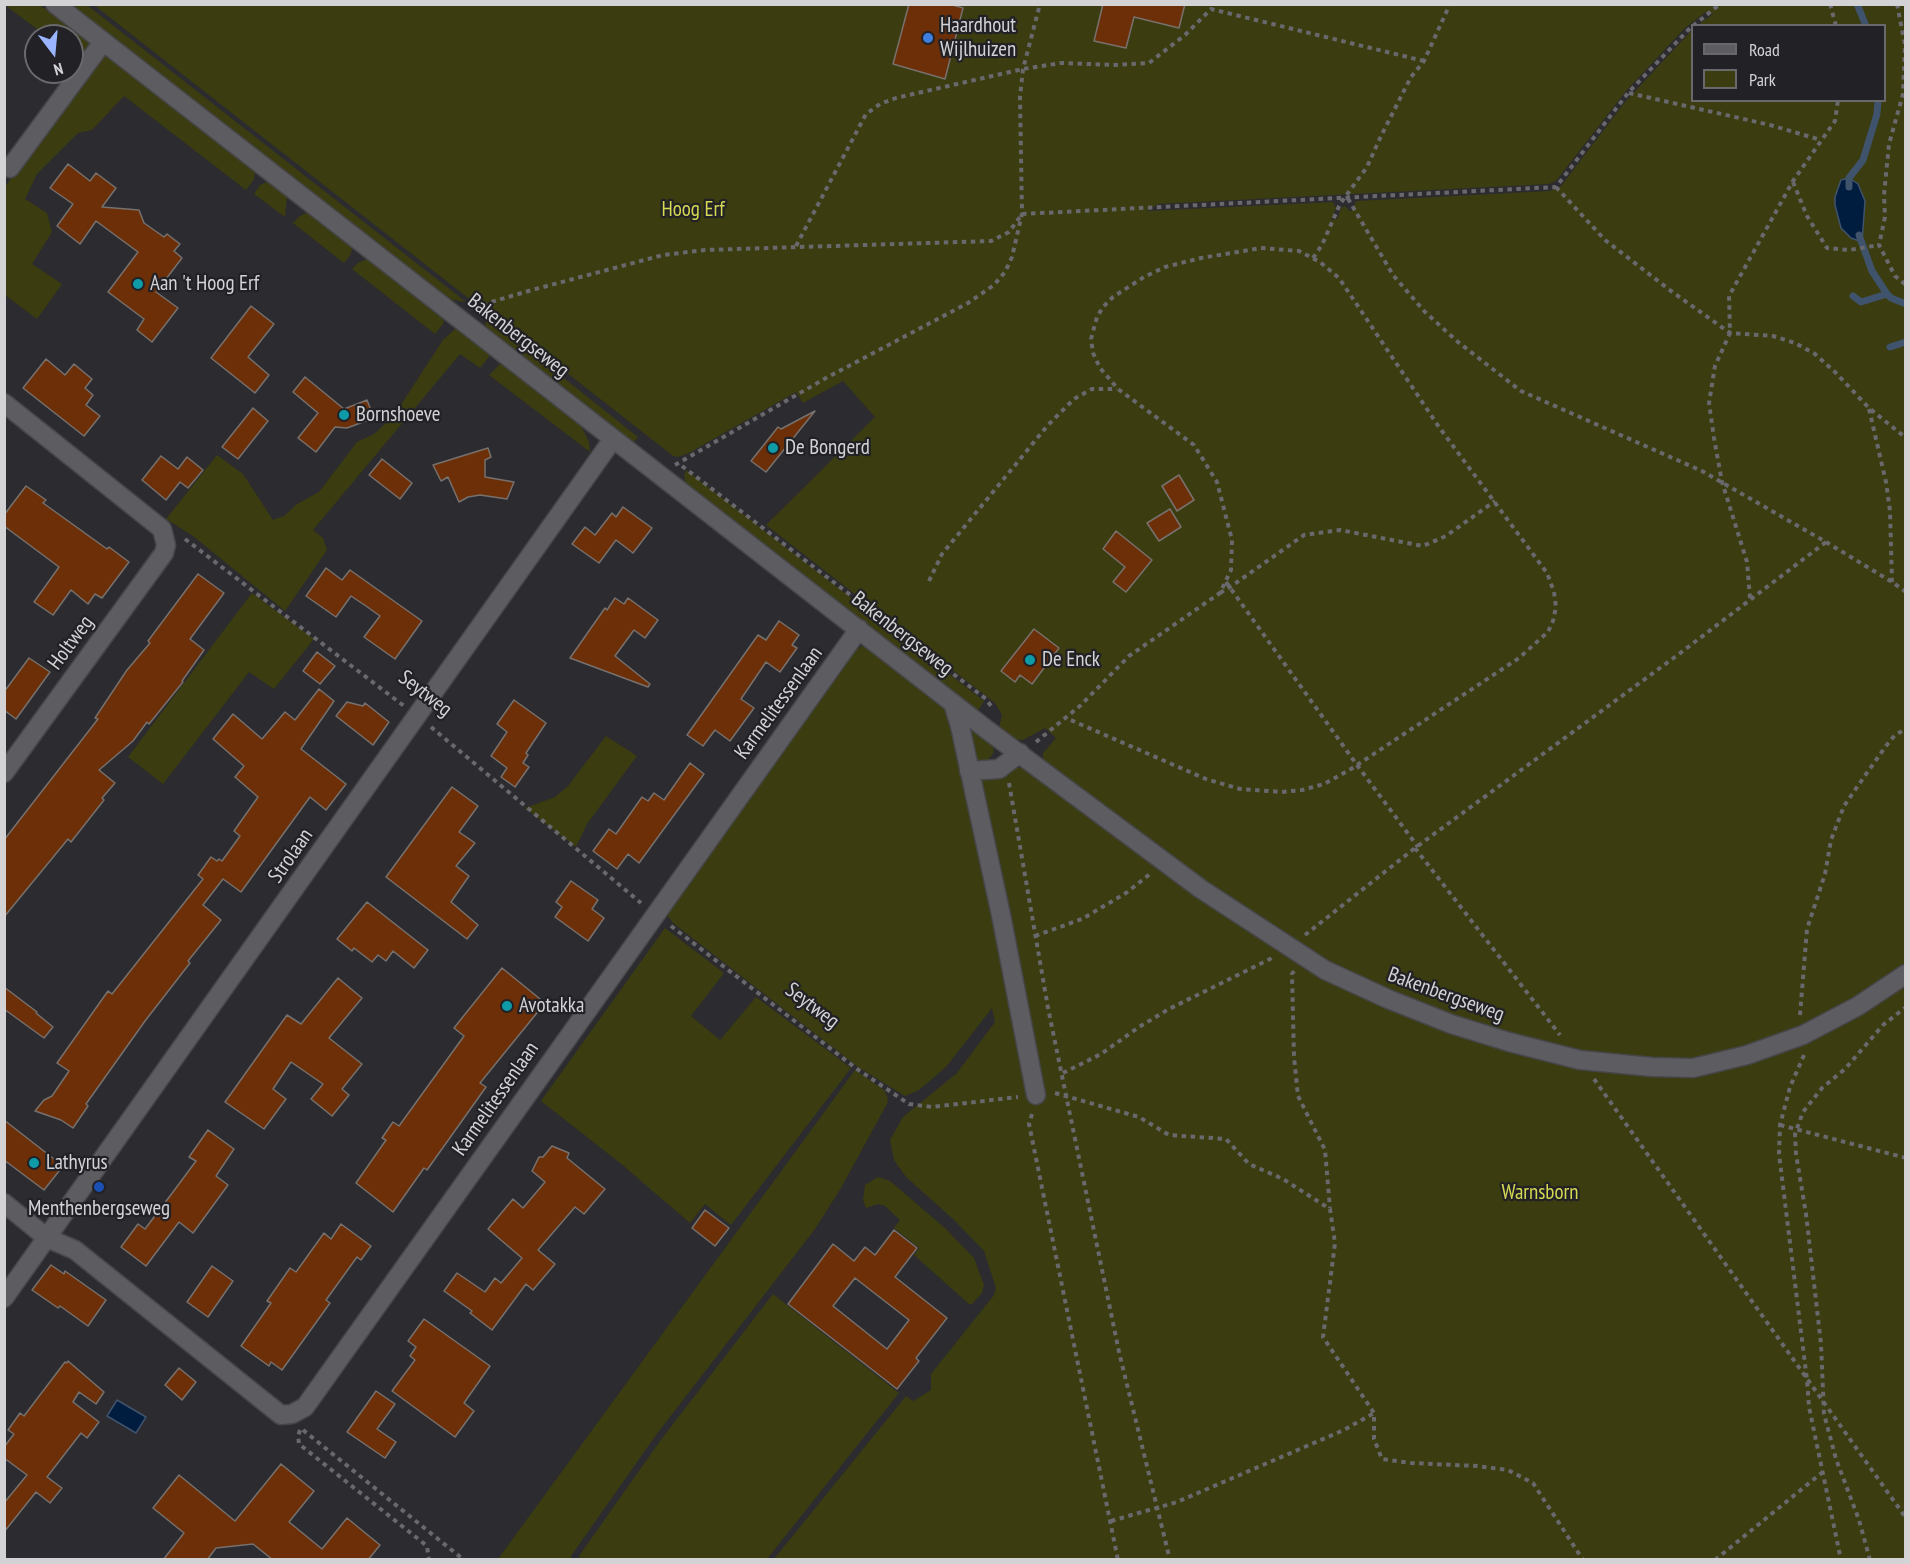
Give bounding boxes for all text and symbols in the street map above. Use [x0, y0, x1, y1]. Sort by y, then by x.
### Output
place label: Haardhout Wijlhuizen [940, 13, 1016, 63]
north arrow [24, 24, 84, 84]
legend [1691, 24, 1886, 102]
marker: Haardhout Wijlhuizen [921, 31, 935, 45]
text: Road [1749, 38, 1780, 61]
text: N [52, 59, 65, 80]
text: Park [1749, 68, 1776, 91]
park label: Hoog Erf [661, 197, 725, 223]
place label: Aan 't Hoog Erf [150, 271, 259, 297]
marker: Aan 't Hoog Erf [131, 277, 145, 291]
street label: Bakenbergseweg [462, 288, 574, 384]
place label: Bornshoeve [356, 402, 440, 428]
marker: Bornshoeve [337, 408, 351, 422]
place label: De Bongerd [785, 435, 870, 461]
marker: De Bongerd [766, 441, 780, 455]
street label: Bakenbergseweg [846, 586, 958, 682]
street label: Holtweg [43, 611, 99, 675]
street label: Karmelitessenlaan [730, 642, 828, 764]
place label: De Enck [1042, 647, 1100, 673]
marker: De Enck [1023, 653, 1037, 667]
street label: Seytweg [393, 665, 457, 723]
street label: Strolaan [263, 824, 319, 888]
street label: Bakenbergseweg [1384, 962, 1508, 1028]
street label: Seytweg [780, 978, 844, 1034]
place label: Avotakka [519, 993, 584, 1019]
marker: Avotakka [500, 999, 514, 1013]
street label: Karmelitessenlaan [447, 1037, 545, 1161]
place label: Lathyrus [46, 1150, 108, 1176]
marker: Lathyrus [27, 1156, 41, 1170]
marker: Menthenbergseweg [92, 1180, 106, 1194]
park label: Warnsborn [1501, 1180, 1579, 1206]
place label: Menthenbergseweg [28, 1196, 170, 1222]

